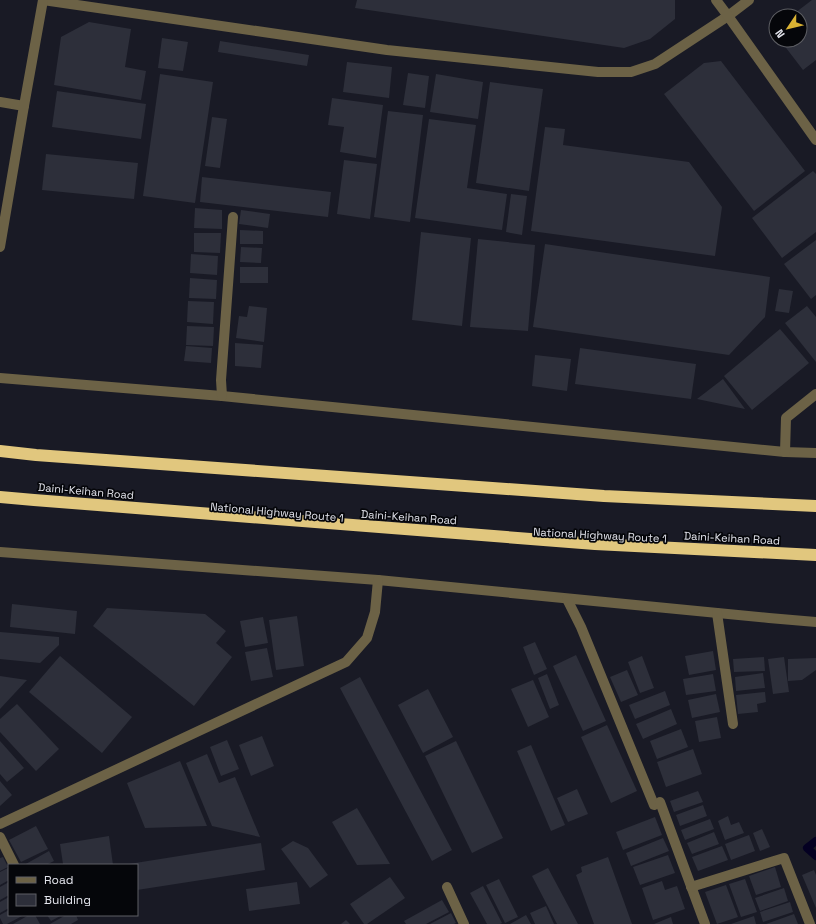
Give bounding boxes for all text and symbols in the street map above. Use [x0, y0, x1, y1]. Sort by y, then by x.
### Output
north arrow [768, 8, 808, 48]
text: N [772, 27, 788, 41]
street label: Daini-Keihan Road [38, 480, 134, 502]
street label: National Highway Route 1 [210, 499, 344, 525]
street label: Daini-Keihan Road [361, 507, 457, 527]
street label: National Highway Route 1 [533, 525, 667, 545]
street label: Daini-Keihan Road [684, 528, 780, 548]
legend [8, 864, 138, 916]
text: Road [44, 872, 73, 888]
text: Building [44, 892, 91, 908]

